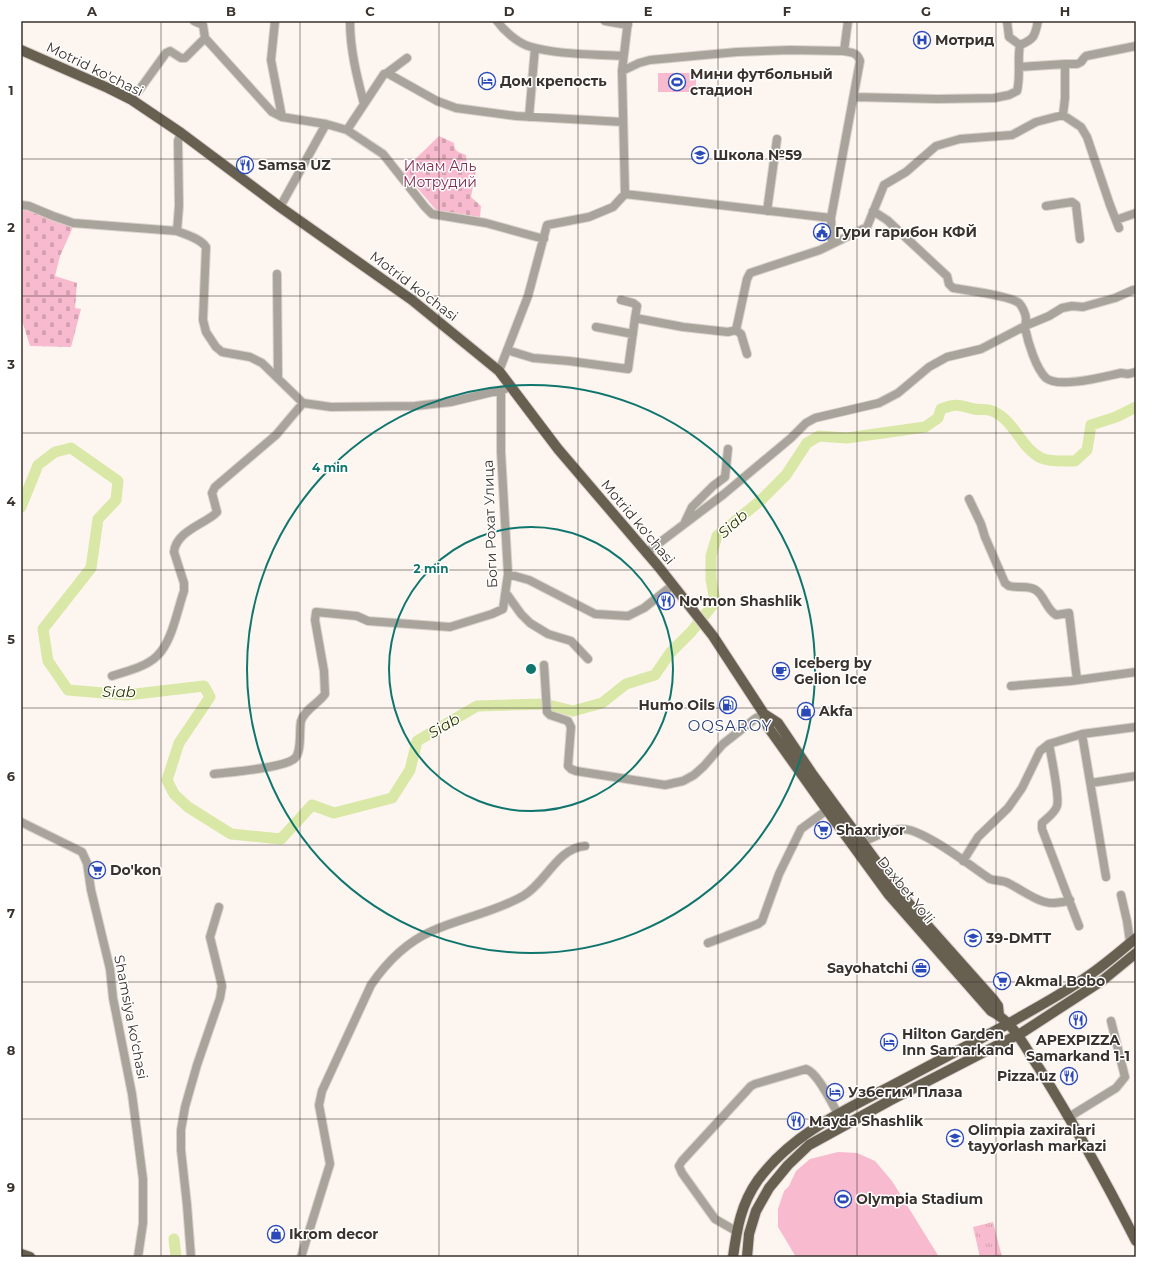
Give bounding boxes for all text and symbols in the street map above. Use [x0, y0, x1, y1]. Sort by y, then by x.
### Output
text: A [86, 3, 98, 19]
text: B [226, 3, 236, 19]
text: C [365, 3, 375, 19]
text: D [504, 3, 515, 19]
text: E [644, 3, 653, 19]
text: F [783, 3, 791, 19]
text: G [921, 3, 931, 19]
text: H [1060, 3, 1070, 19]
hospital icon: Мотрид [912, 30, 932, 50]
place label: Мотрид [935, 31, 995, 49]
street label: Motrid ko'chasi [44, 38, 146, 100]
place label: Мини футбольный стадион [690, 65, 833, 99]
hotel icon: Дом крепость [477, 71, 497, 91]
place label: Дом крепость [500, 72, 607, 90]
sports icon: Мини футбольный стадион [667, 72, 687, 92]
text: 1 [8, 82, 14, 98]
school or university icon: Школа №59 [690, 145, 710, 165]
place label: Школа №59 [713, 146, 802, 164]
restaurant icon: Samsa UZ [235, 155, 255, 175]
place label: Samsa UZ [258, 156, 331, 174]
park label: Имам Аль Мотрудий [403, 157, 477, 191]
text: 2 [7, 219, 15, 235]
public building icon: Гури гарибон КФЙ [812, 222, 832, 242]
place label: Гури гарибон КФЙ [835, 223, 977, 241]
street label: Motrid ko'chasi [366, 247, 462, 325]
text: 3 [6, 356, 15, 372]
text: 4 min [312, 460, 348, 475]
street label: Боги Рохат Улица [479, 460, 501, 588]
street label: Motrid ko'chasi [597, 476, 679, 568]
text: 4 [7, 493, 16, 509]
water label: Siab [714, 505, 752, 542]
text: 2 min [414, 561, 448, 576]
restaurant icon: No'mon Shashlik [656, 591, 676, 611]
place label: No'mon Shashlik [679, 592, 803, 610]
text: 5 [7, 631, 15, 647]
place label: Iceberg by Gelion Ice [794, 654, 872, 688]
cafe icon: Iceberg by Gelion Ice [771, 661, 791, 681]
centre of rings [524, 662, 538, 676]
water label: Siab [102, 682, 136, 701]
fuel station icon: Humo Oils [718, 695, 738, 715]
place label: Humo Oils [639, 696, 716, 714]
shop icon: Akfa [796, 701, 816, 721]
place label: Akfa [818, 702, 853, 720]
water label: Siab [424, 709, 463, 742]
district label: OQSAROY [688, 716, 772, 735]
text: 6 [7, 768, 16, 784]
supermarket icon: Shaxriyor [813, 820, 833, 840]
place label: Shaxriyor [836, 821, 905, 839]
street label: Daxbet Yo'li [873, 853, 939, 927]
supermarket icon: Do'kon [87, 860, 107, 880]
place label: Do'kon [110, 861, 161, 879]
text: 7 [7, 905, 15, 921]
school or university icon: 39-DMTT [963, 928, 983, 948]
place label: 39-DMTT [985, 929, 1051, 947]
street label: Shamsiya ko'chasi [110, 953, 152, 1081]
office icon: Sayohatchi [911, 958, 931, 978]
place label: Sayohatchi [827, 959, 908, 977]
supermarket icon: Akmal Bobo [992, 971, 1012, 991]
place label: Akmal Bobo [1014, 972, 1105, 990]
restaurant icon: APEXPIZZA Samarkand 1-1 [1068, 1010, 1088, 1030]
place label: Hilton Garden Inn Samarkand [902, 1025, 1014, 1059]
place label: APEXPIZZA Samarkand 1-1 [1026, 1031, 1130, 1065]
hotel icon: Hilton Garden Inn Samarkand [879, 1032, 899, 1052]
text: 8 [7, 1042, 16, 1058]
restaurant icon: Pizza.uz [1059, 1066, 1079, 1086]
place label: Pizza.uz [997, 1067, 1056, 1085]
hotel icon: Узбегим Плаза [825, 1082, 845, 1102]
place label: Узбегим Плаза [848, 1083, 962, 1101]
restaurant icon: Mayda Shashlik [786, 1111, 806, 1131]
place label: Mayda Shashlik [809, 1112, 924, 1130]
place label: Olimpia zaxiralari tayyorlash markazi [968, 1121, 1107, 1155]
school or university icon: Olimpia zaxiralari tayyorlash markazi [945, 1128, 965, 1148]
text: 9 [7, 1179, 15, 1195]
sports icon: Olympia Stadium [833, 1189, 853, 1209]
place label: Olympia Stadium [856, 1190, 983, 1208]
shop icon: Ikrom decor [266, 1224, 286, 1244]
place label: Ikrom decor [289, 1225, 378, 1243]

